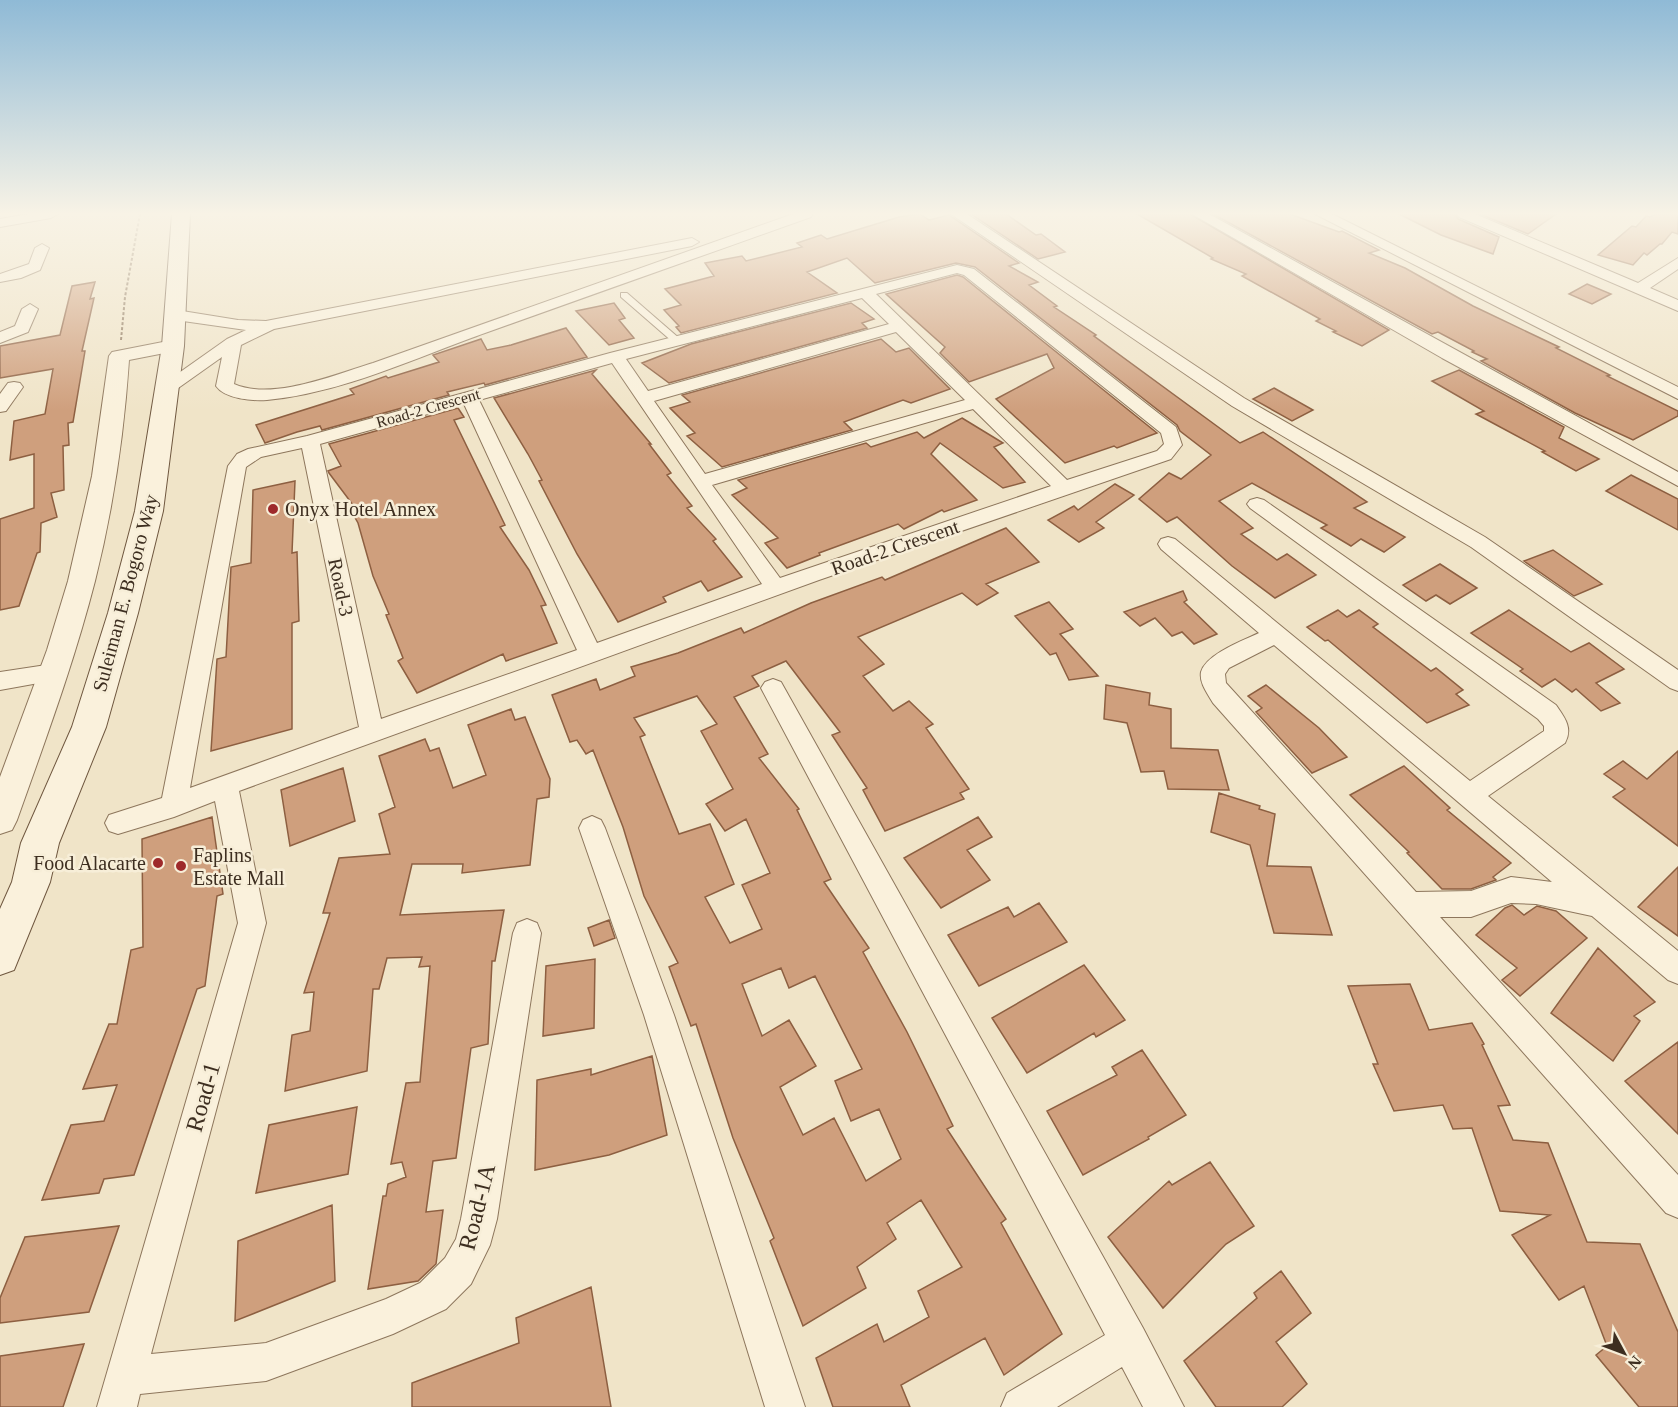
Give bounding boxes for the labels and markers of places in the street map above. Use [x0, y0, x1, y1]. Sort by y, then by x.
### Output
place label: Onyx Hotel Annex [285, 498, 436, 521]
marker: Onyx Hotel Annex [266, 502, 280, 516]
place label: Faplins Estate Mall [193, 844, 285, 889]
place label: Food Alacarte [33, 852, 146, 874]
marker: Food Alacarte [151, 856, 165, 870]
marker: Faplins Estate Mall [174, 859, 188, 873]

